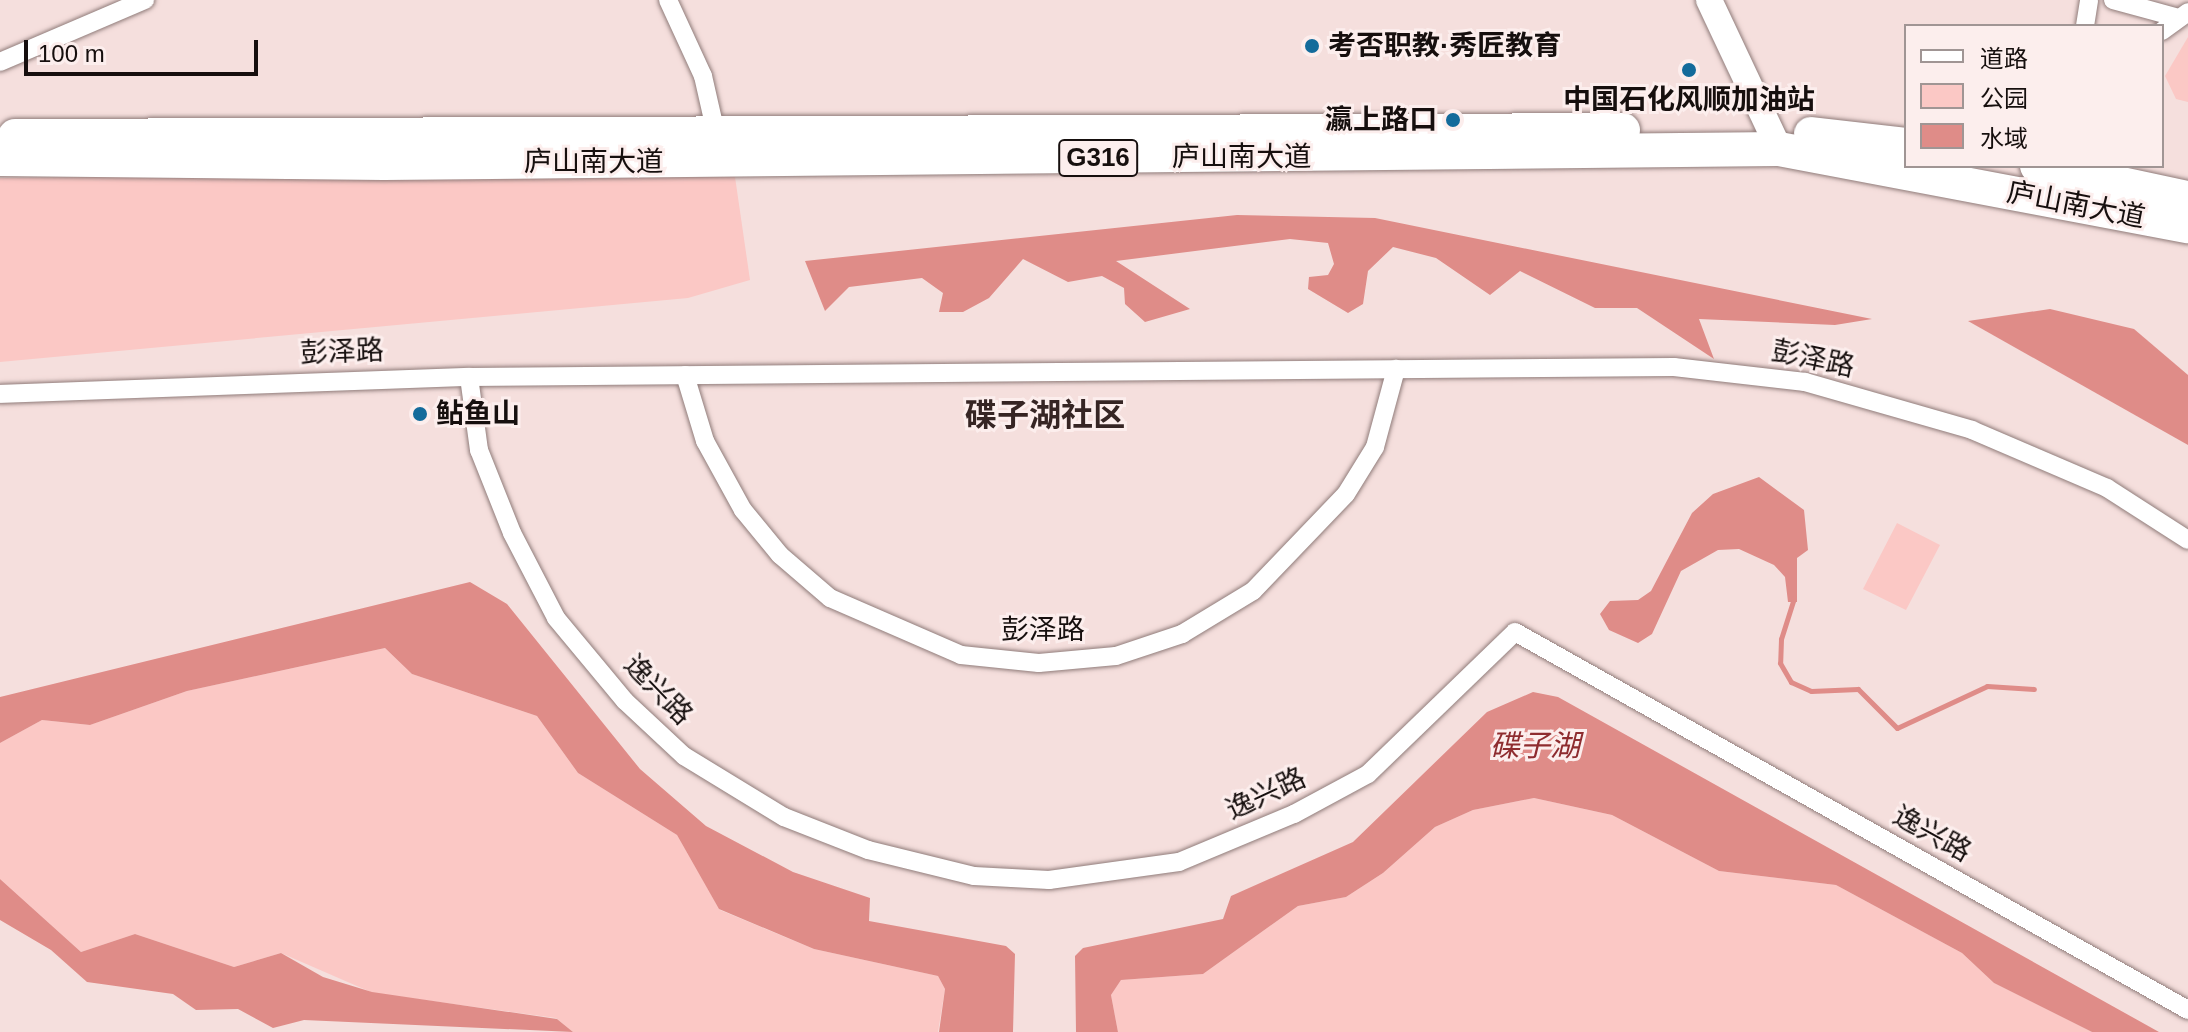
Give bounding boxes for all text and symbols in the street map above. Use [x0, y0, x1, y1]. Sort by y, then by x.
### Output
scale bar [28, 24, 262, 74]
legend [1904, 24, 2164, 168]
place label: 考否职教·秀匠教育 [1328, 29, 1561, 63]
marker: 考否职教·秀匠教育 [1303, 37, 1321, 55]
text: 100 m [38, 40, 105, 67]
text: 道路 [1980, 45, 2028, 72]
marker: 中国石化风顺加油站 [1680, 61, 1698, 79]
place label: 中国石化风顺加油站 [1563, 83, 1815, 117]
text: 公园 [1980, 85, 2028, 112]
place label: 瀛上路口 [1325, 103, 1437, 137]
marker: 瀛上路口 [1444, 111, 1462, 129]
text: 水域 [1980, 125, 2028, 152]
road number: G316 [1058, 136, 1138, 180]
street label: 庐山南大道 [1172, 140, 1312, 174]
street label: 庐山南大道 [524, 145, 664, 179]
street label: 庐山南大道 [2004, 175, 2148, 235]
street label: 彭泽路 [299, 334, 385, 370]
street label: 彭泽路 [1768, 334, 1858, 384]
district label: 碟子湖社区 [965, 396, 1125, 434]
place label: 鲇鱼山 [436, 397, 520, 431]
marker: 鲇鱼山 [411, 405, 429, 423]
street label: 彭泽路 [1001, 613, 1085, 647]
street label: 逸兴路 [617, 648, 699, 732]
water label: 碟子湖 [1490, 728, 1580, 764]
street label: 逸兴路 [1221, 761, 1311, 827]
street label: 逸兴路 [1887, 799, 1977, 869]

